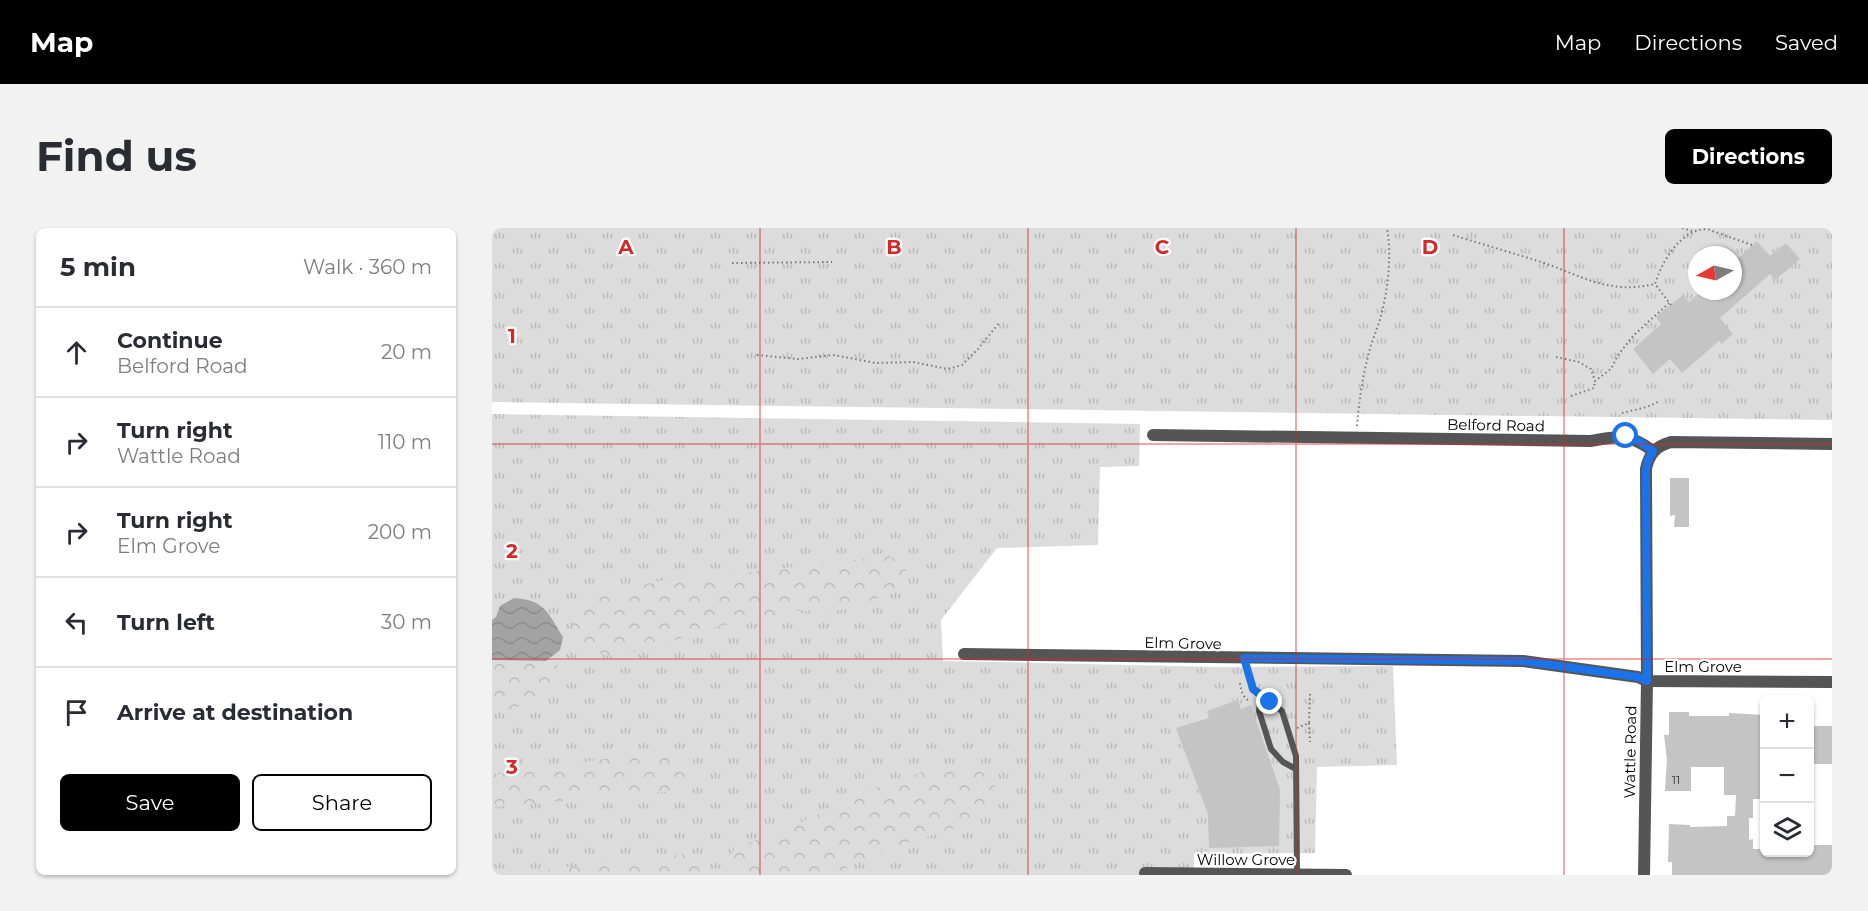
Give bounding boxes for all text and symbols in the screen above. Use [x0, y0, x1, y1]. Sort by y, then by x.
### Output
text: Map [30, 25, 93, 59]
text: Map [1555, 30, 1601, 55]
text: Directions [1634, 30, 1742, 55]
text: Saved [1775, 30, 1838, 55]
button: Directions [1665, 129, 1832, 184]
text: Find us [36, 130, 197, 182]
text: A [617, 235, 634, 259]
text: B [886, 235, 902, 259]
text: C [1155, 235, 1170, 259]
text: D [1422, 235, 1438, 259]
north arrow [1688, 246, 1742, 300]
text: 5 min [60, 251, 136, 283]
text: Walk · 360 m [303, 255, 432, 279]
text: 1 [508, 324, 516, 348]
text: Continue [117, 327, 223, 354]
icon: ahead [60, 336, 93, 369]
text: 20 m [381, 340, 432, 364]
text: Belford Road [117, 354, 248, 378]
street label: Belford Road [1447, 415, 1545, 435]
text: Turn right [117, 417, 232, 444]
route start [1612, 422, 1638, 448]
icon: right [60, 426, 93, 459]
text: 110 m [378, 430, 432, 454]
text: Wattle Road [117, 444, 241, 468]
text: Turn right [117, 507, 232, 534]
icon: right [60, 516, 93, 549]
text: 200 m [368, 520, 432, 544]
text: Elm Grove [117, 534, 220, 558]
text: 2 [506, 539, 518, 563]
icon: left [60, 606, 93, 639]
text: Turn left [117, 609, 215, 636]
text: 30 m [381, 610, 432, 634]
street label: Elm Grove [1144, 633, 1222, 653]
street label: Elm Grove [1664, 657, 1742, 676]
route end [1256, 688, 1282, 714]
map controls [1760, 695, 1814, 857]
button: + [1760, 695, 1814, 749]
icon: arrive [60, 696, 93, 729]
text: Arrive at destination [117, 699, 353, 726]
street label: Wattle Road [1620, 705, 1640, 799]
button: − [1760, 749, 1814, 803]
text: 3 [505, 755, 518, 779]
house number: 11 [1672, 772, 1680, 787]
button: Save [60, 774, 240, 831]
button: Share [252, 774, 432, 831]
button: layers [1760, 803, 1814, 857]
street label: Willow Grove [1197, 850, 1295, 869]

